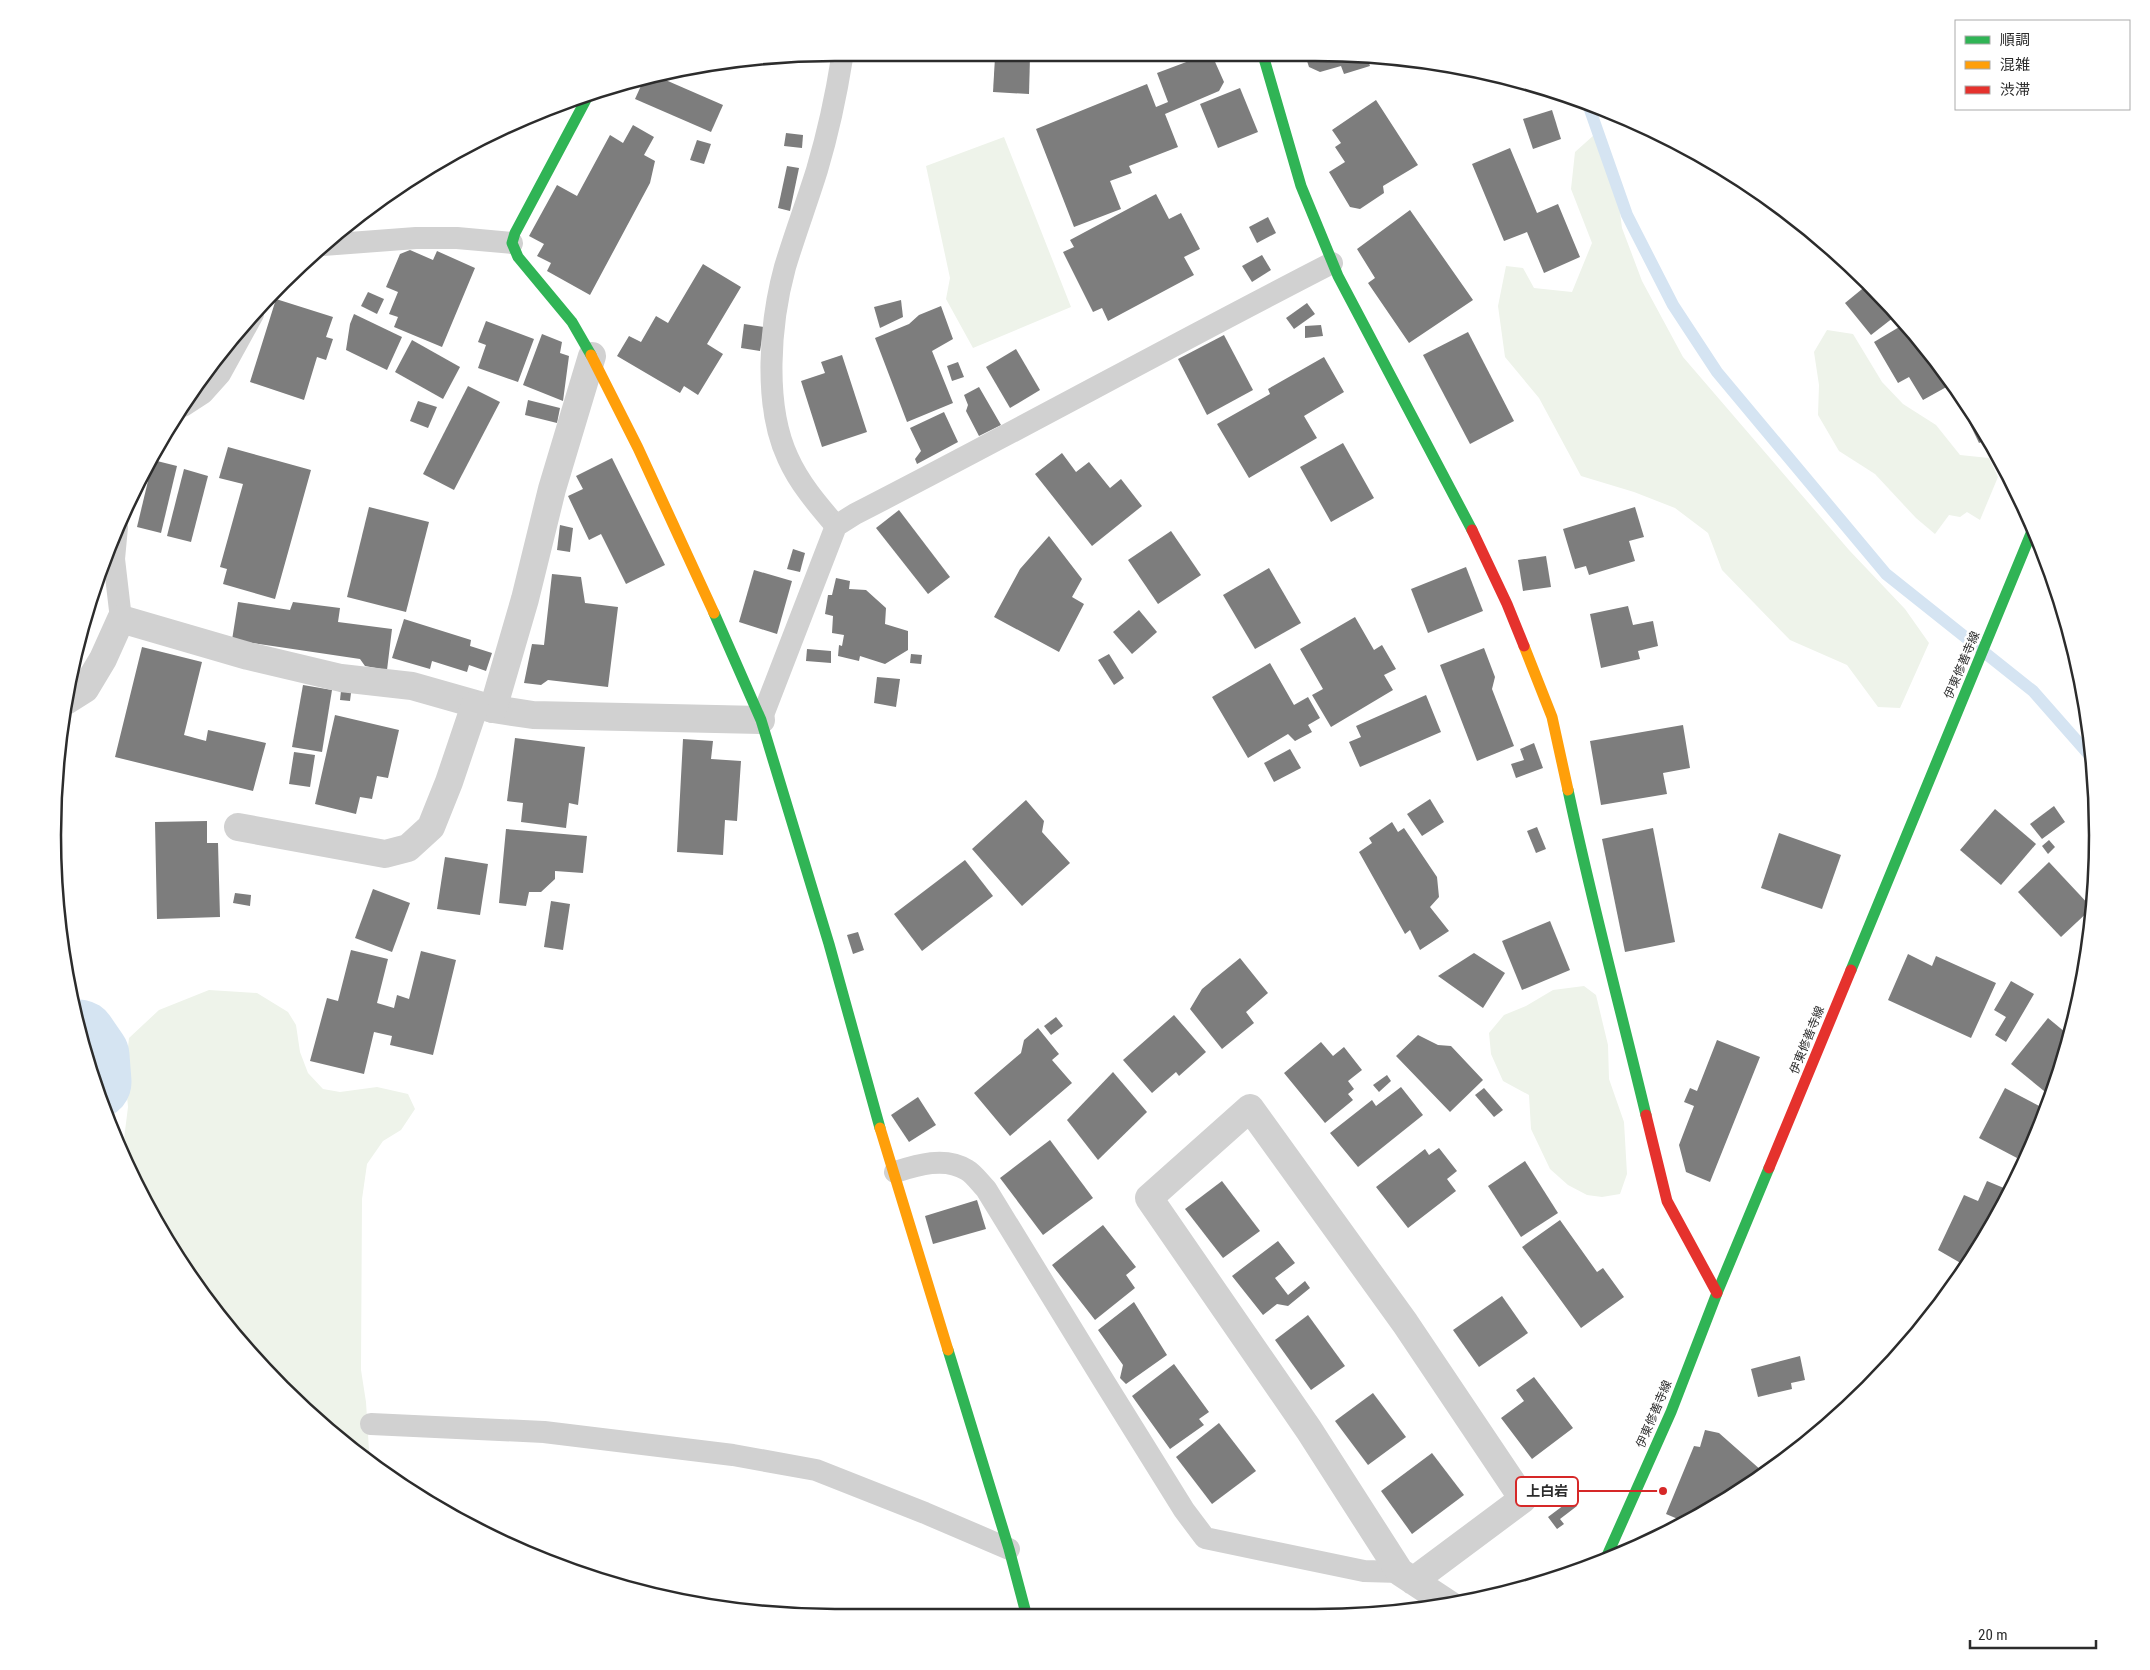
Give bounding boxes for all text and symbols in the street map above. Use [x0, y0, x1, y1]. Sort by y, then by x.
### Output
legend [1955, 20, 2130, 110]
text: 順調 [2000, 31, 2030, 49]
text: 混雑 [2000, 56, 2030, 74]
text: 渋滞 [2000, 81, 2030, 99]
street label: 伊東修善寺線 [1941, 629, 1983, 701]
street label: 伊東修善寺線 [1787, 1004, 1827, 1076]
street label: 伊東修善寺線 [1633, 1378, 1675, 1450]
callout: 上白岩 [1516, 1477, 1578, 1506]
text: 上白岩 [1526, 1483, 1568, 1499]
scale bar [1970, 1618, 2096, 1650]
text: 20 m [1978, 1626, 2008, 1644]

